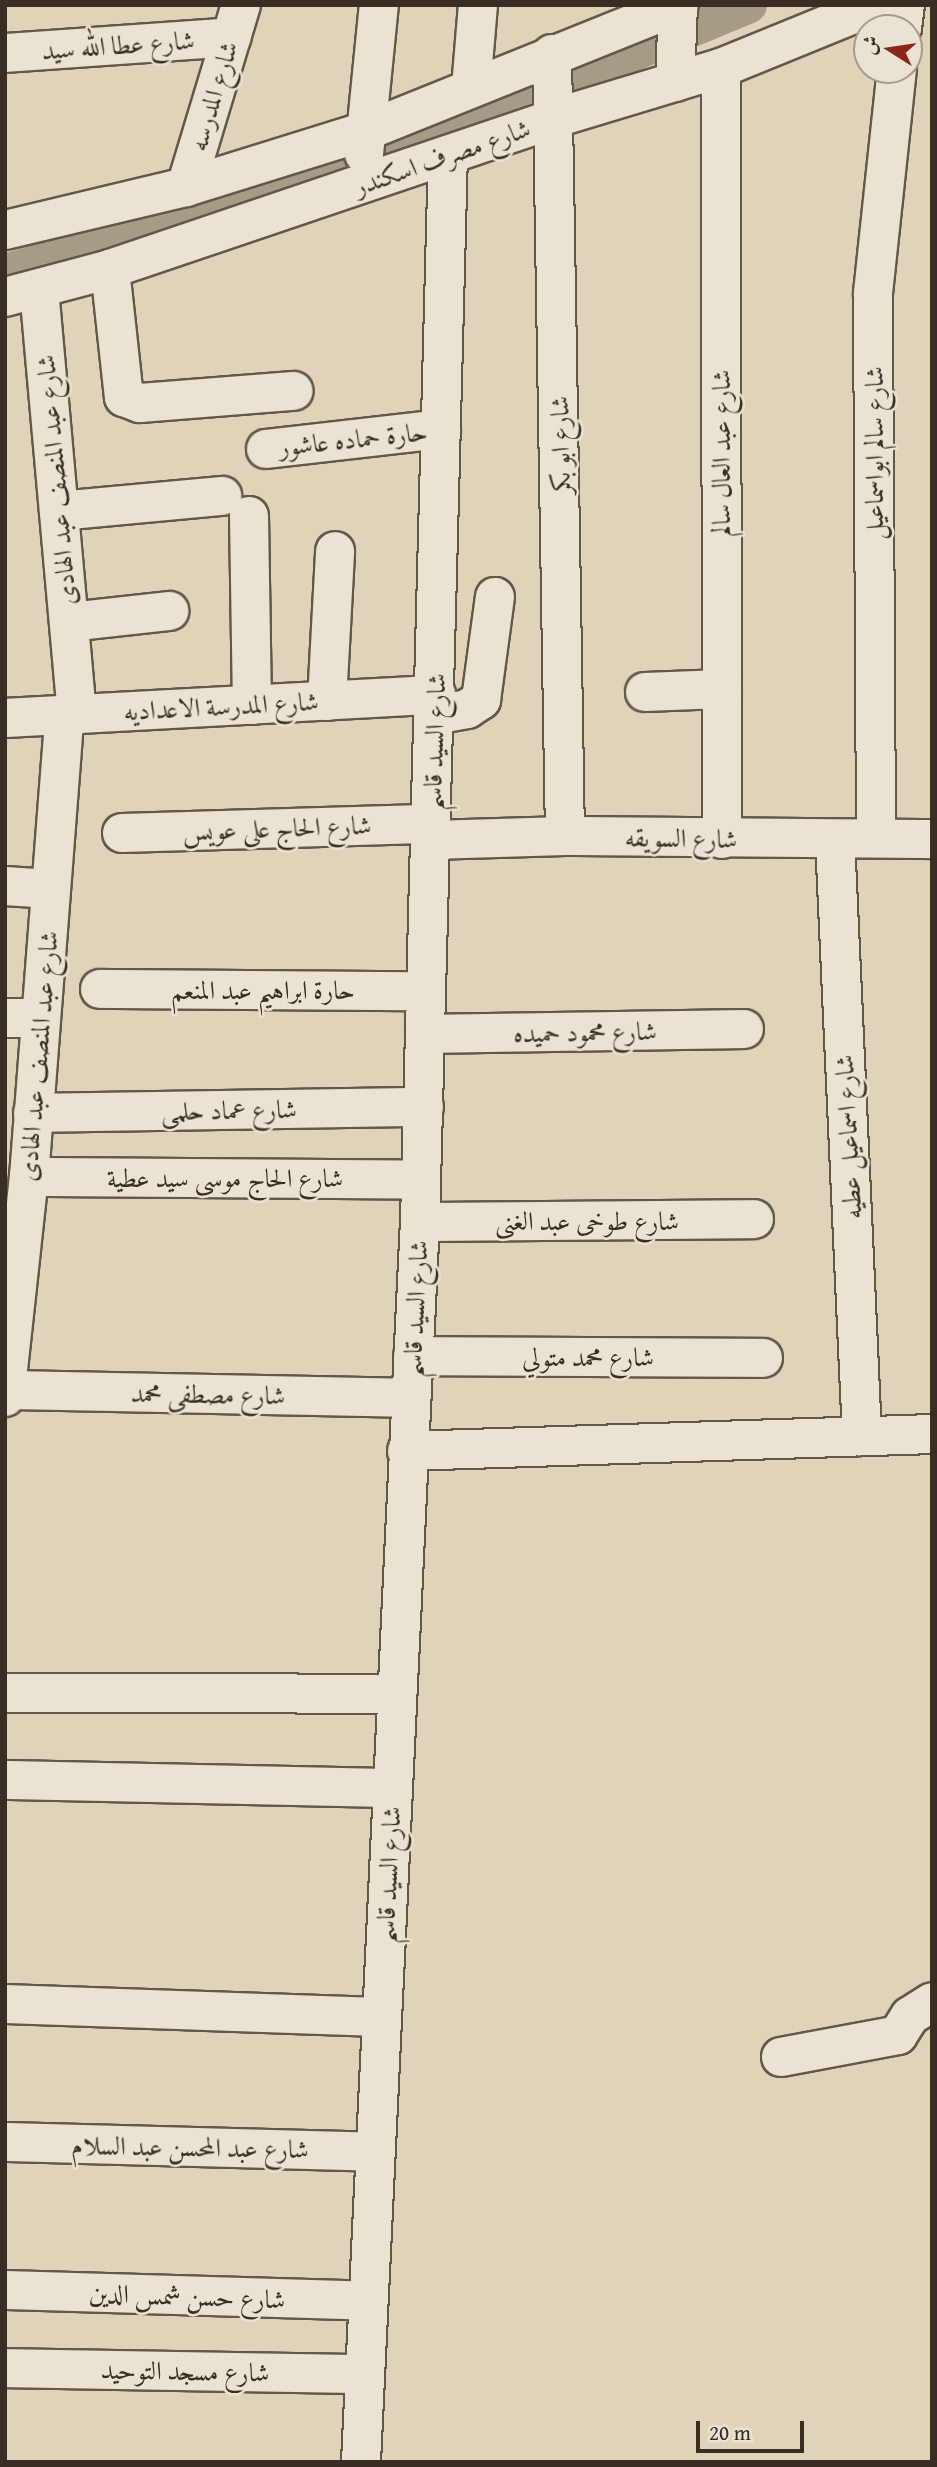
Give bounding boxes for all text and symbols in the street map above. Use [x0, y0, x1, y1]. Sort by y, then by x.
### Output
north arrow [853, 14, 923, 84]
street label: شارع عطا الله سيد [41, 24, 195, 66]
text: ش [854, 33, 885, 57]
street label: شارع المدرسه [182, 37, 244, 155]
street label: شارع مصرف اسكندر [350, 112, 534, 202]
street label: شارع عبد المنصف عبد الهادى [30, 353, 82, 607]
street label: شارع سالم ابواسماعيل [858, 366, 890, 540]
street label: شارع عبد العال سالم [705, 370, 737, 536]
street label: شارع ابو بكر [544, 396, 576, 494]
street label: حارة حماده عاشور [277, 416, 429, 462]
street label: شارع السيد قاسم [416, 673, 452, 811]
street label: شارع المدرسة الاعداديه [123, 685, 319, 727]
street label: شارع الحاج على عويس [182, 809, 372, 847]
street label: شارع السويقه [624, 821, 738, 855]
street label: شارع عبد المنصف عبد الهادى [12, 929, 64, 1183]
street label: حارة ابراهيم عبد المنعم [171, 974, 355, 1006]
street label: شارع محمود حميده [513, 1015, 657, 1049]
street label: شارع اسماعيل عطيه [828, 1054, 868, 1220]
street label: شارع عماد حلمى [161, 1093, 297, 1127]
street label: شارع الحاج موسى سيد عطية [107, 1162, 343, 1194]
street label: شارع طوخى عبد الغنى [495, 1205, 679, 1237]
street label: شارع السيد قاسم [396, 1240, 434, 1378]
street label: شارع محمد متولي [522, 1341, 654, 1373]
street label: شارع مصطفى محمد [131, 1377, 285, 1411]
street label: شارع السيد قاسم [369, 1806, 407, 1944]
street label: شارع عبد المحسن عبد السلام [71, 2129, 309, 2165]
street label: شارع حسن شمس الدين [88, 2277, 286, 2315]
street label: شارع مسجد التوحيد [100, 2354, 270, 2388]
scale bar [699, 2408, 808, 2452]
text: 20 m [709, 2417, 751, 2448]

